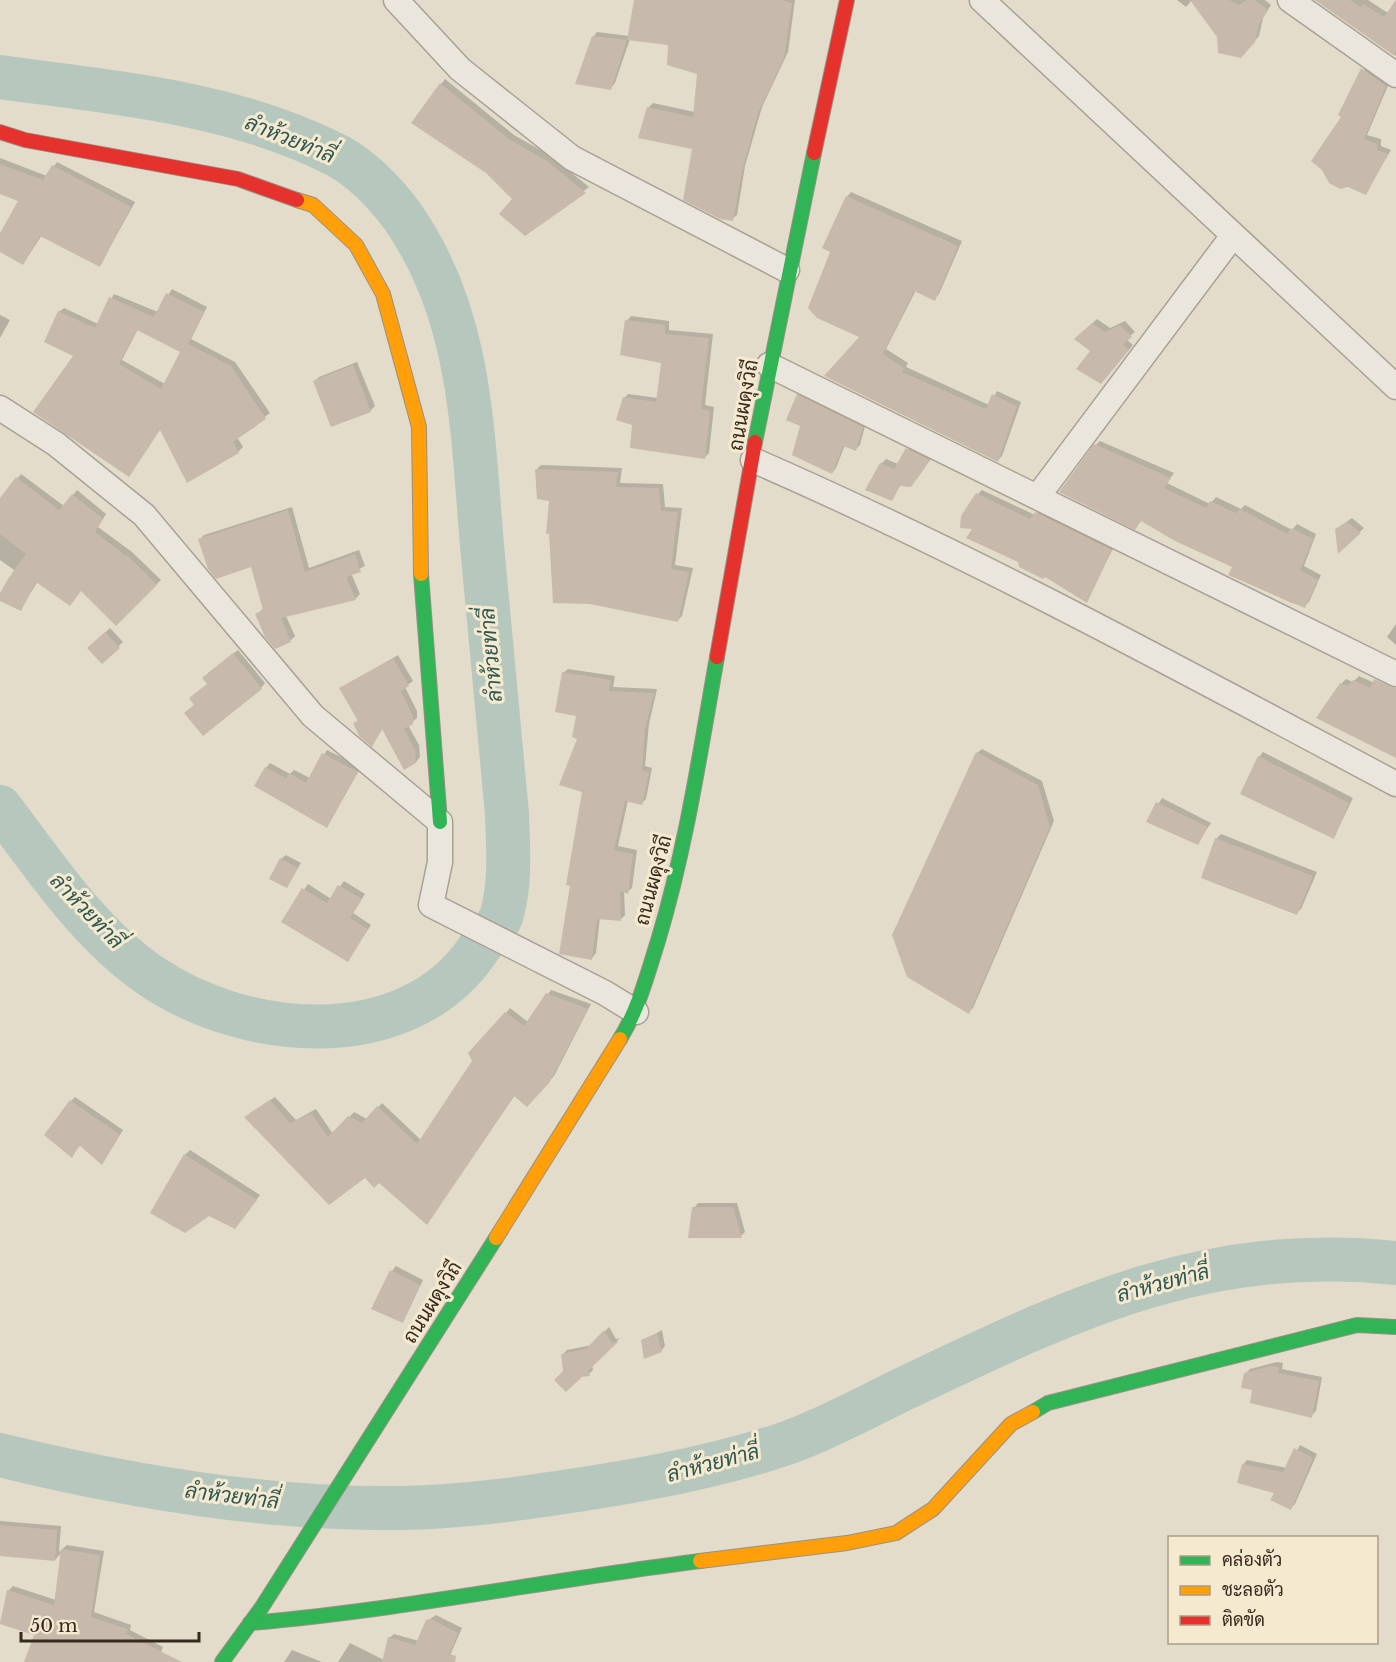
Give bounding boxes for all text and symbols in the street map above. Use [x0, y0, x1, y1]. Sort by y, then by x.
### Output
water label: ลำห้วยท่าลี่ [241, 103, 343, 169]
street label: ถนนผดุงวิถี [722, 357, 765, 453]
water label: ลำห้วยท่าลี่ [467, 605, 508, 704]
street label: ถนนผดุงวิถี [628, 832, 678, 928]
water label: ลำห้วยท่าลี่ [45, 863, 136, 955]
water label: ลำห้วยท่าลี่ [1112, 1251, 1214, 1308]
street label: ถนนผดุงวิถี [397, 1256, 468, 1349]
water label: ลำห้วยท่าลี่ [662, 1431, 764, 1488]
water label: ลำห้วยท่าลี่ [183, 1470, 283, 1515]
legend [1168, 1536, 1378, 1644]
text: คล่องตัว [1222, 1548, 1282, 1571]
text: ชะลอตัว [1222, 1579, 1284, 1601]
scale bar [21, 1605, 200, 1643]
text: ติดขัด [1222, 1609, 1265, 1631]
text: 50 m [30, 1615, 78, 1637]

